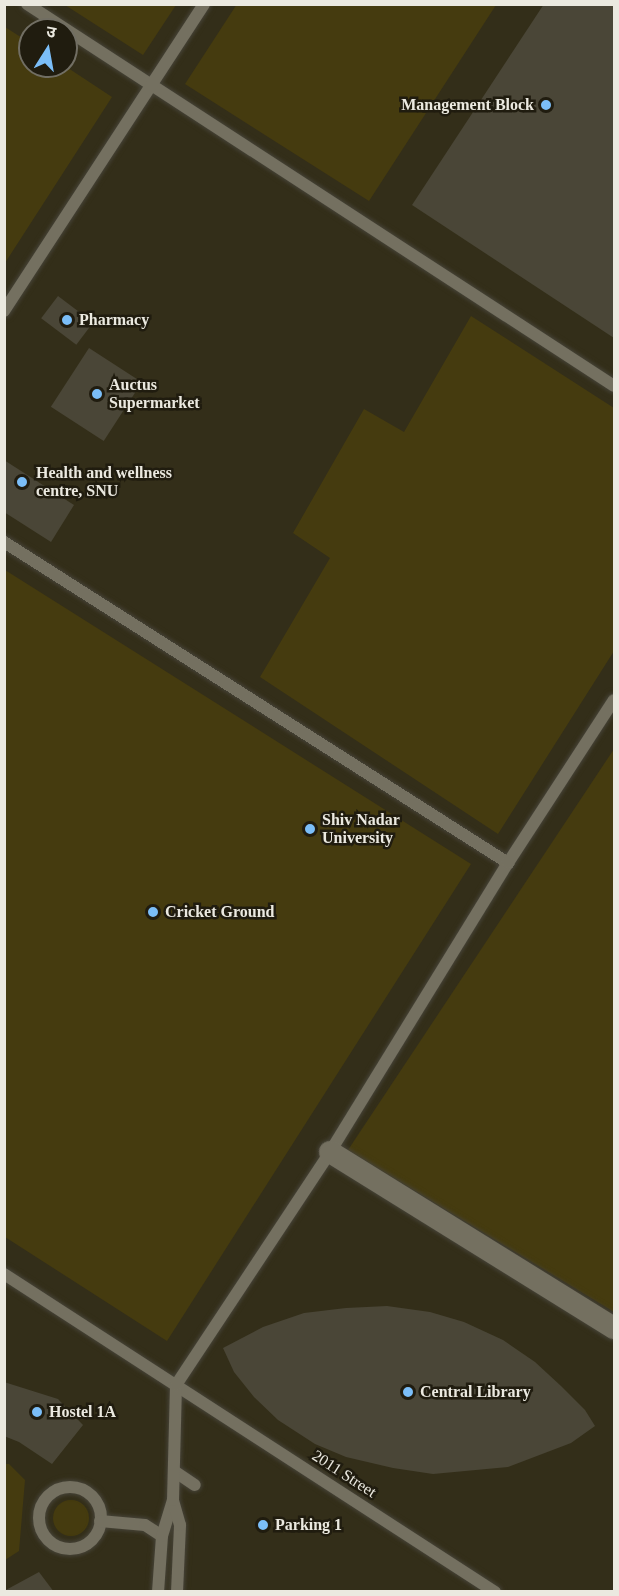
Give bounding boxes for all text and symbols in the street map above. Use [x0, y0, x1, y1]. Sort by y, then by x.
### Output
north arrow [18, 18, 78, 78]
text: उ [45, 23, 57, 41]
place label: Management Block [401, 95, 534, 115]
marker: Management Block [539, 98, 553, 112]
place label: Pharmacy [79, 310, 149, 330]
marker: Pharmacy [60, 313, 74, 327]
place label: Auctus Supermarket [109, 375, 200, 413]
marker: Auctus Supermarket [90, 387, 104, 401]
place label: Health and wellness centre, SNU [36, 463, 172, 501]
marker: Health and wellness centre, SNU [13, 473, 31, 491]
place label: Shiv Nadar University [322, 810, 400, 848]
marker: Shiv Nadar University [303, 822, 317, 836]
place label: Cricket Ground [165, 902, 274, 922]
marker: Cricket Ground [146, 905, 160, 919]
place label: Central Library [420, 1382, 531, 1402]
marker: Central Library [401, 1385, 415, 1399]
place label: Hostel 1A [49, 1402, 116, 1422]
marker: Hostel 1A [30, 1405, 44, 1419]
street label: 2011 Street [308, 1446, 380, 1502]
place label: Parking 1 [275, 1515, 342, 1535]
marker: Parking 1 [256, 1518, 270, 1532]

